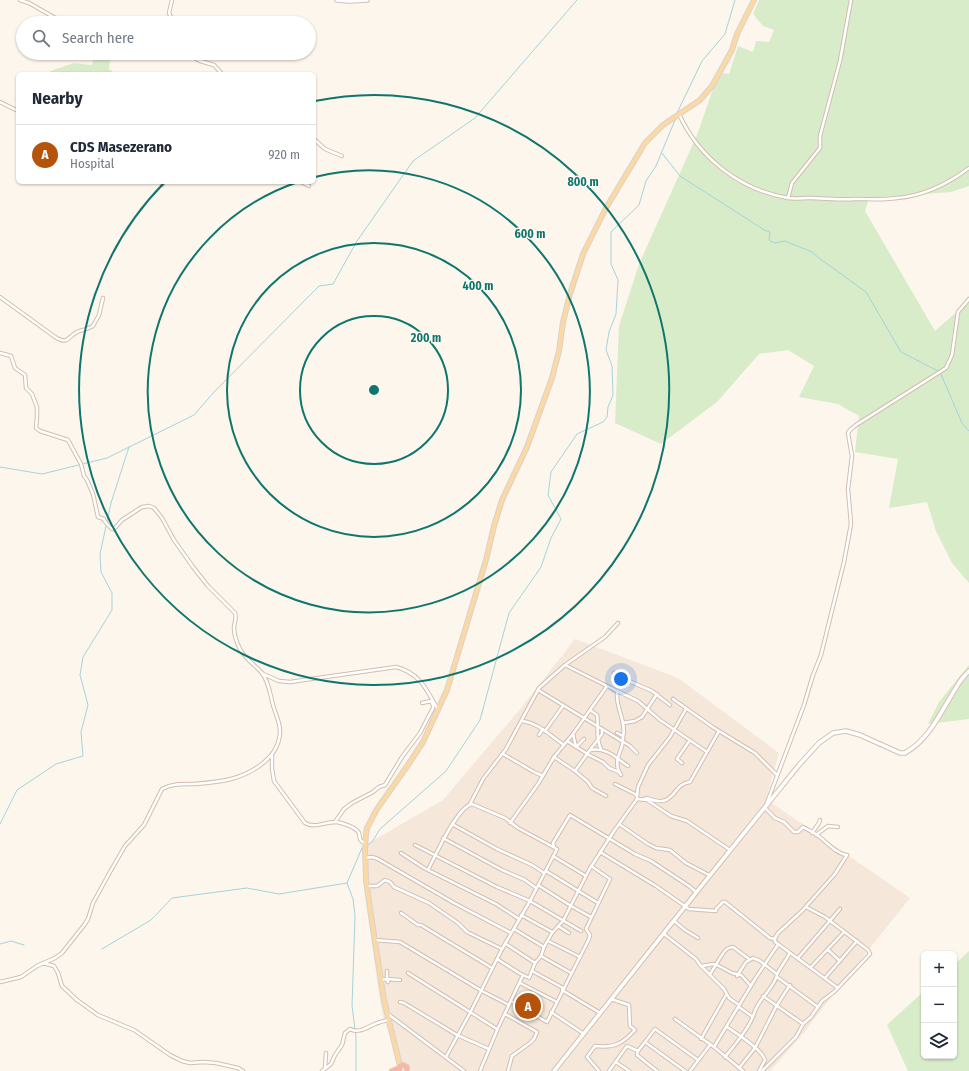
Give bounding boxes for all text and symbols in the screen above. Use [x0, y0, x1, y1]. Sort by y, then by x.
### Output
search box [16, 16, 316, 60]
icon: search [30, 27, 52, 49]
text: Search here [62, 29, 134, 47]
text: Nearby [32, 88, 83, 109]
text: CDS Masezerano [70, 138, 172, 156]
text: A [41, 147, 49, 162]
text: 920 m [268, 147, 300, 162]
text: Hospital [70, 156, 114, 171]
text: 800 m [567, 175, 599, 189]
text: 600 m [514, 227, 546, 241]
text: 400 m [463, 279, 493, 293]
text: 200 m [410, 331, 441, 345]
centre of rings [367, 383, 381, 397]
your location [611, 669, 631, 689]
map controls [921, 951, 957, 1059]
button: + [921, 951, 957, 987]
button: − [921, 987, 957, 1023]
pin: A [515, 991, 541, 1021]
button: layers [921, 1023, 957, 1059]

